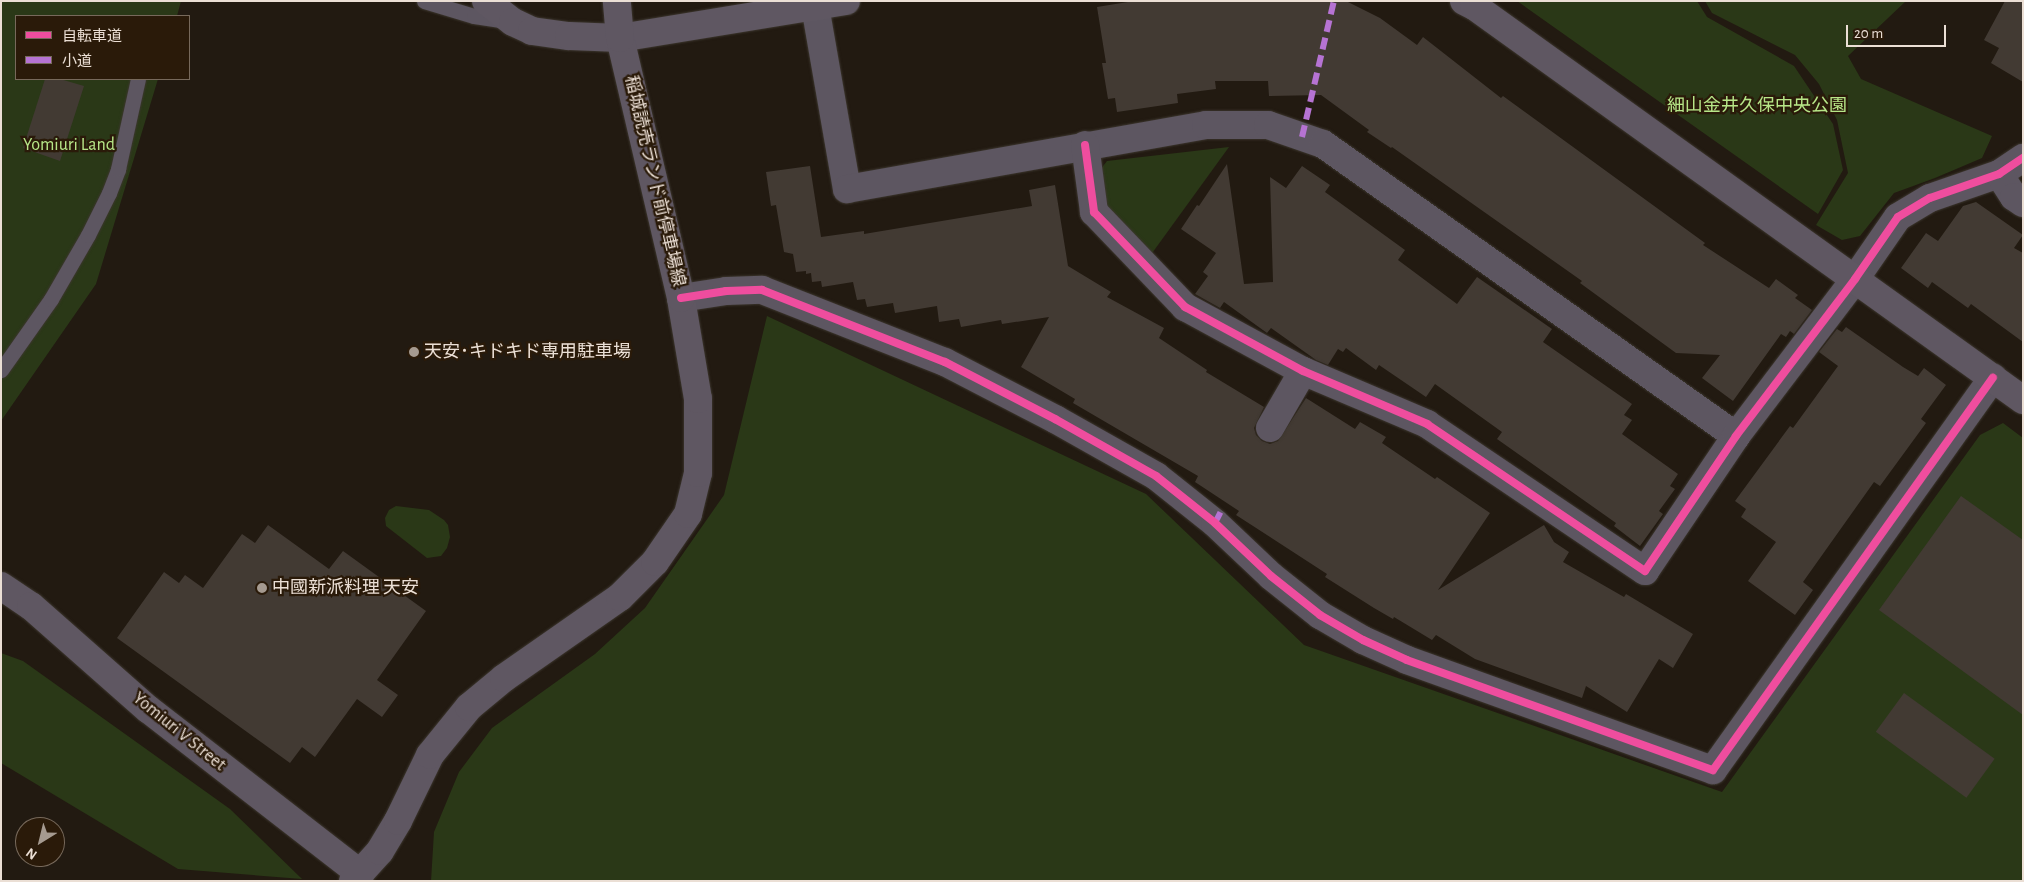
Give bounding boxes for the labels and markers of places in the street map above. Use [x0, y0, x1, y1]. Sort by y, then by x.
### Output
place label: 天安･キドキド専用駐車場 [424, 341, 631, 363]
marker: 天安･キドキド専用駐車場 [408, 346, 420, 358]
place label: 中國新派料理 天安 [272, 577, 419, 599]
marker: 中國新派料理 天安 [256, 582, 268, 594]

